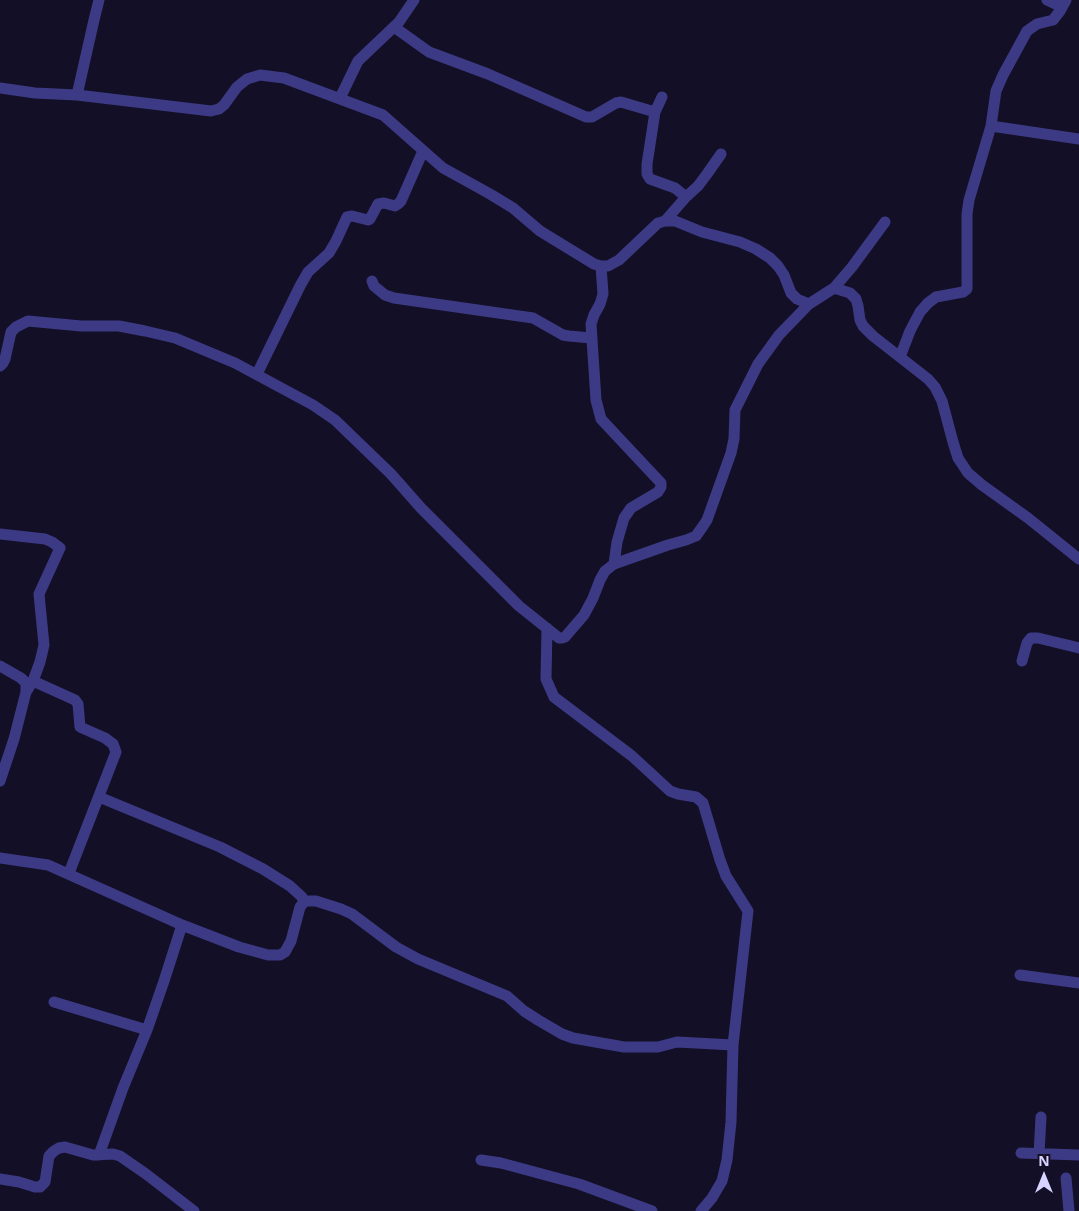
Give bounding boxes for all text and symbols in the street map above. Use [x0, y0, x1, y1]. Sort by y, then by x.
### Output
north arrow [1019, 1151, 1069, 1201]
text: N [1038, 1151, 1050, 1170]

